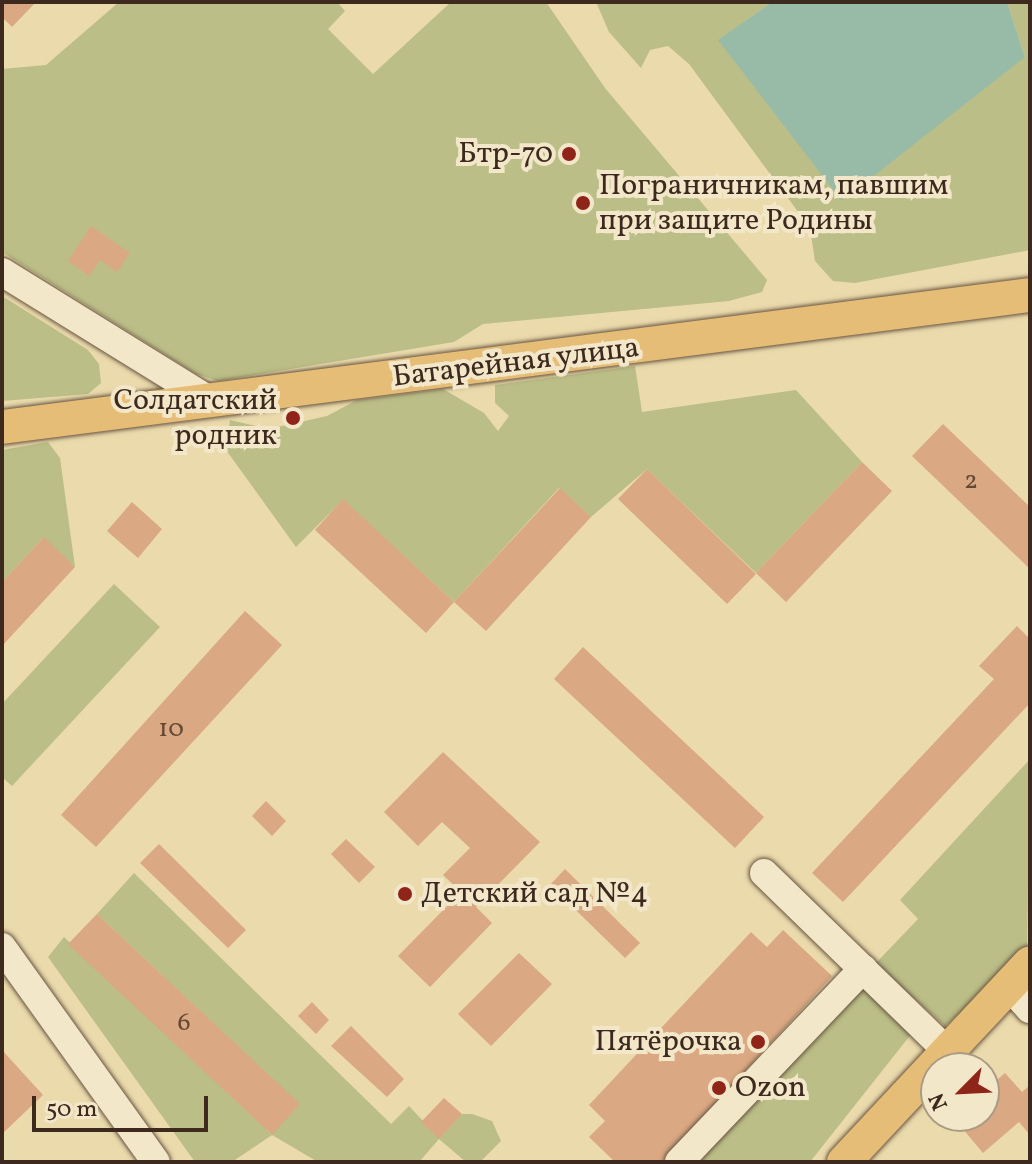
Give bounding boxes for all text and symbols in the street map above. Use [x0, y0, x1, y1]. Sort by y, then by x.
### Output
place label: Бтр-70 [458, 136, 553, 172]
marker: Бтр-70 [560, 145, 578, 163]
place label: Пограничникам, павшим при защите Родины [599, 168, 948, 238]
marker: Пограничникам, павшим при защите Родины [574, 194, 592, 212]
street label: Батарейная улица [390, 330, 642, 396]
place label: Солдатский родник [114, 383, 277, 454]
marker: Солдатский родник [284, 409, 302, 427]
house number: 2 [964, 466, 978, 498]
house number: 10 [158, 714, 184, 746]
place label: Детский сад №4 [421, 876, 648, 912]
marker: Детский сад №4 [396, 885, 414, 903]
house number: 6 [177, 1008, 191, 1040]
place label: Пятёрочка [595, 1024, 742, 1060]
marker: Пятёрочка [749, 1033, 767, 1051]
north arrow [920, 1052, 1000, 1132]
place label: Ozon [735, 1070, 806, 1106]
marker: Ozon [710, 1079, 728, 1097]
scale bar [36, 1080, 212, 1130]
text: N [922, 1088, 957, 1115]
text: 50 m [46, 1093, 98, 1127]

